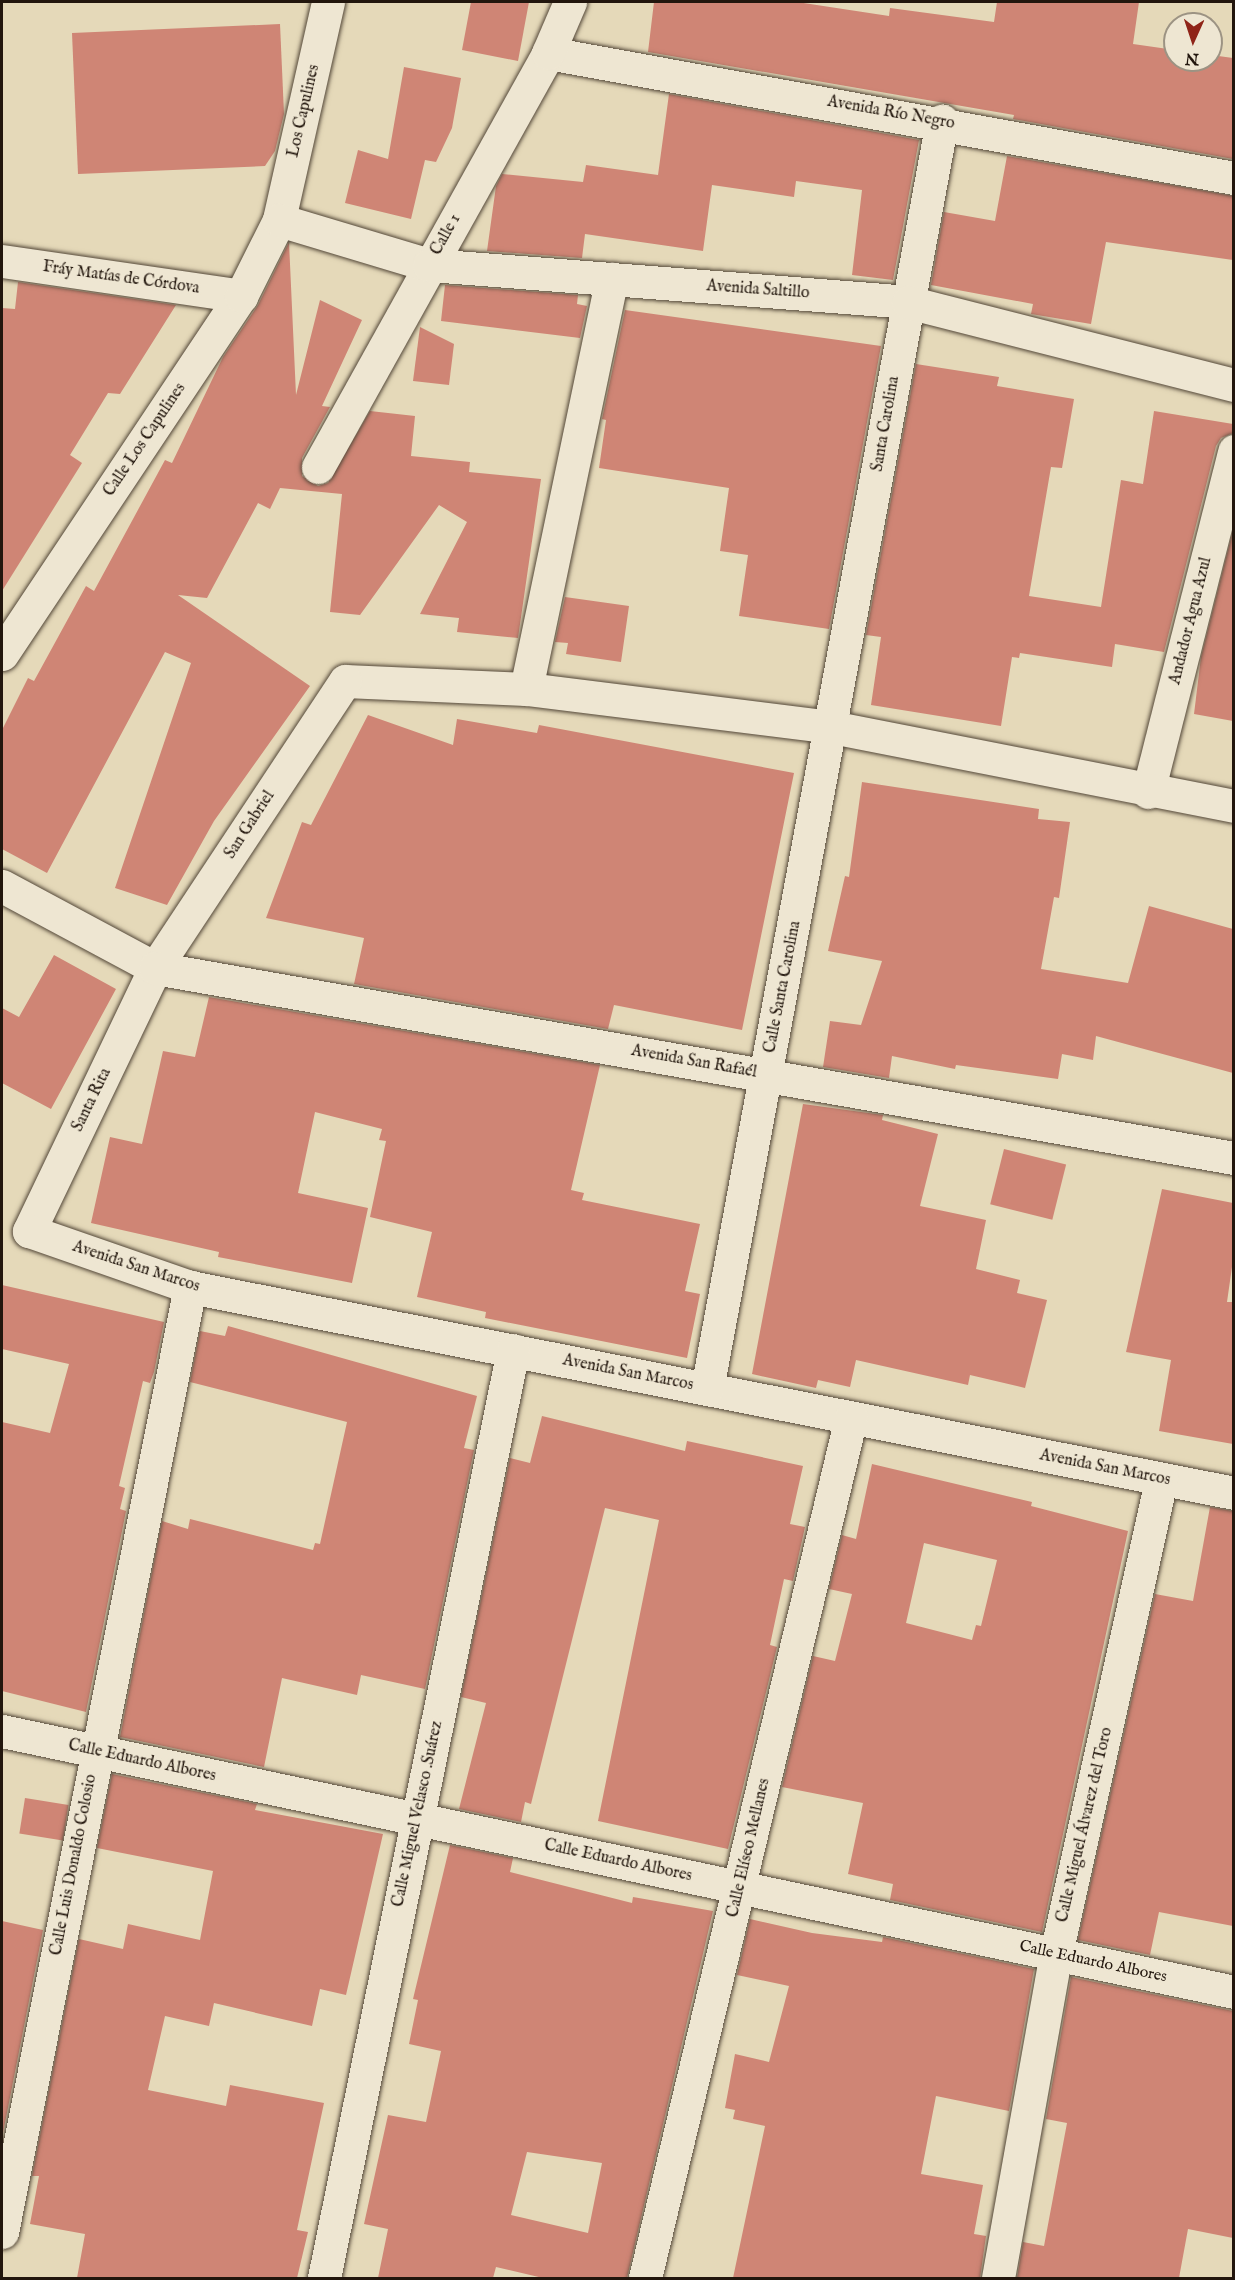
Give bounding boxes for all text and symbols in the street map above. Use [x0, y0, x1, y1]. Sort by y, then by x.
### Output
north arrow [1163, 12, 1223, 72]
text: N [1185, 48, 1200, 68]
street label: Los Capulines [284, 63, 324, 159]
street label: Avenida Río Negro [826, 92, 956, 134]
street label: Calle 1 [427, 211, 465, 259]
street label: Fráy Matías de Córdova [41, 258, 201, 298]
street label: Avenida Saltillo [706, 277, 810, 303]
street label: Santa Carolina [868, 375, 904, 473]
street label: Calle Los Capulines [100, 380, 190, 500]
street label: Andador Agua Azul [1166, 555, 1216, 687]
street label: San Gabriel [221, 787, 279, 863]
street label: Calle Santa Carolina [761, 919, 805, 1055]
street label: Avenida San Rafaél [630, 1042, 758, 1082]
street label: Santa Rita [68, 1065, 116, 1135]
street label: Avenida San Marcos [70, 1237, 202, 1297]
street label: Avenida San Marcos [561, 1351, 695, 1395]
street label: Avenida San Marcos [1038, 1446, 1172, 1490]
street label: Calle Miguel Velasco .Suárez [389, 1719, 447, 1909]
street label: Calle Miguel Álvarez del Toro [1053, 1726, 1117, 1924]
street label: Calle Eduardo Albores [66, 1736, 218, 1786]
street label: Calle Luis Donaldo Colosio [47, 1773, 101, 1957]
street label: Calle Elíseo Mellanes [724, 1777, 774, 1919]
street label: Calle Eduardo Albores [542, 1836, 694, 1886]
street label: Calle Eduardo Albores [1017, 1937, 1169, 1987]

